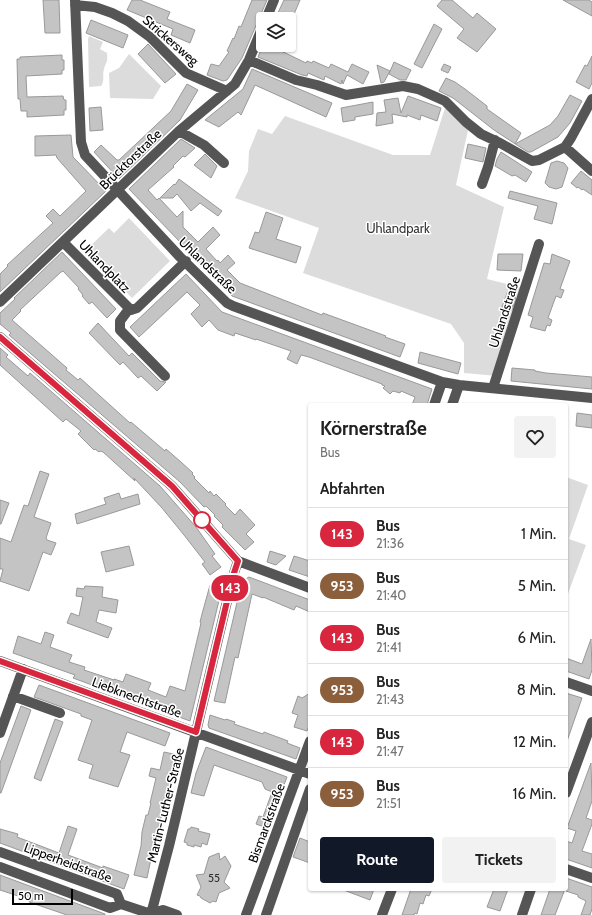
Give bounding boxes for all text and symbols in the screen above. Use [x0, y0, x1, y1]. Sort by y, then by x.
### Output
street label: Strickersweg [140, 11, 203, 69]
map controls [256, 12, 296, 52]
button: layers [256, 12, 296, 52]
street label: Brücktorstraße [96, 125, 165, 193]
park label: Uhlandpark [366, 220, 430, 236]
street label: Uhlandstraße [176, 233, 240, 297]
street label: Uhlandplatz [76, 236, 134, 296]
street label: Uhlandstraße [485, 274, 523, 350]
button: heart [514, 416, 556, 458]
text: Körnerstraße [320, 417, 427, 440]
text: Bus [320, 444, 340, 460]
text: Abfahrten [320, 480, 385, 498]
unlabelled marker [193, 511, 211, 529]
text: Bus [376, 517, 400, 535]
text: 143 [331, 525, 353, 543]
text: 1 Min. [521, 525, 556, 543]
text: 21:36 [376, 535, 404, 551]
text: Bus [376, 569, 400, 587]
line badge: 143 [207, 575, 253, 601]
text: 953 [331, 577, 353, 595]
text: 5 Min. [518, 577, 556, 595]
text: 143 [219, 579, 241, 597]
text: 21:40 [376, 587, 406, 603]
text: Bus [376, 621, 400, 639]
text: 143 [331, 629, 353, 647]
text: 6 Min. [517, 629, 556, 647]
text: 21:41 [376, 639, 402, 655]
street label: Liebknechtstraße [90, 673, 184, 721]
text: Bus [376, 673, 400, 691]
text: 953 [331, 681, 353, 699]
text: 8 Min. [517, 681, 556, 699]
text: 21:43 [376, 691, 404, 707]
text: Bus [376, 725, 400, 743]
text: 143 [331, 733, 353, 751]
text: 12 Min. [513, 733, 556, 751]
text: 21:47 [376, 743, 404, 759]
street label: Martin-Luther-Straße [143, 746, 187, 864]
text: Bus [376, 777, 400, 795]
street label: Bismarckstraße [244, 781, 288, 865]
text: 953 [331, 785, 353, 803]
text: 16 Min. [513, 785, 556, 803]
text: 21:51 [376, 795, 401, 811]
button: Route [320, 837, 434, 883]
button: Tickets [442, 837, 556, 883]
street label: Lipperheidstraße [22, 839, 114, 885]
house number: 55 [208, 871, 220, 885]
scale bar [12, 887, 73, 906]
text: 50 m [18, 889, 44, 903]

